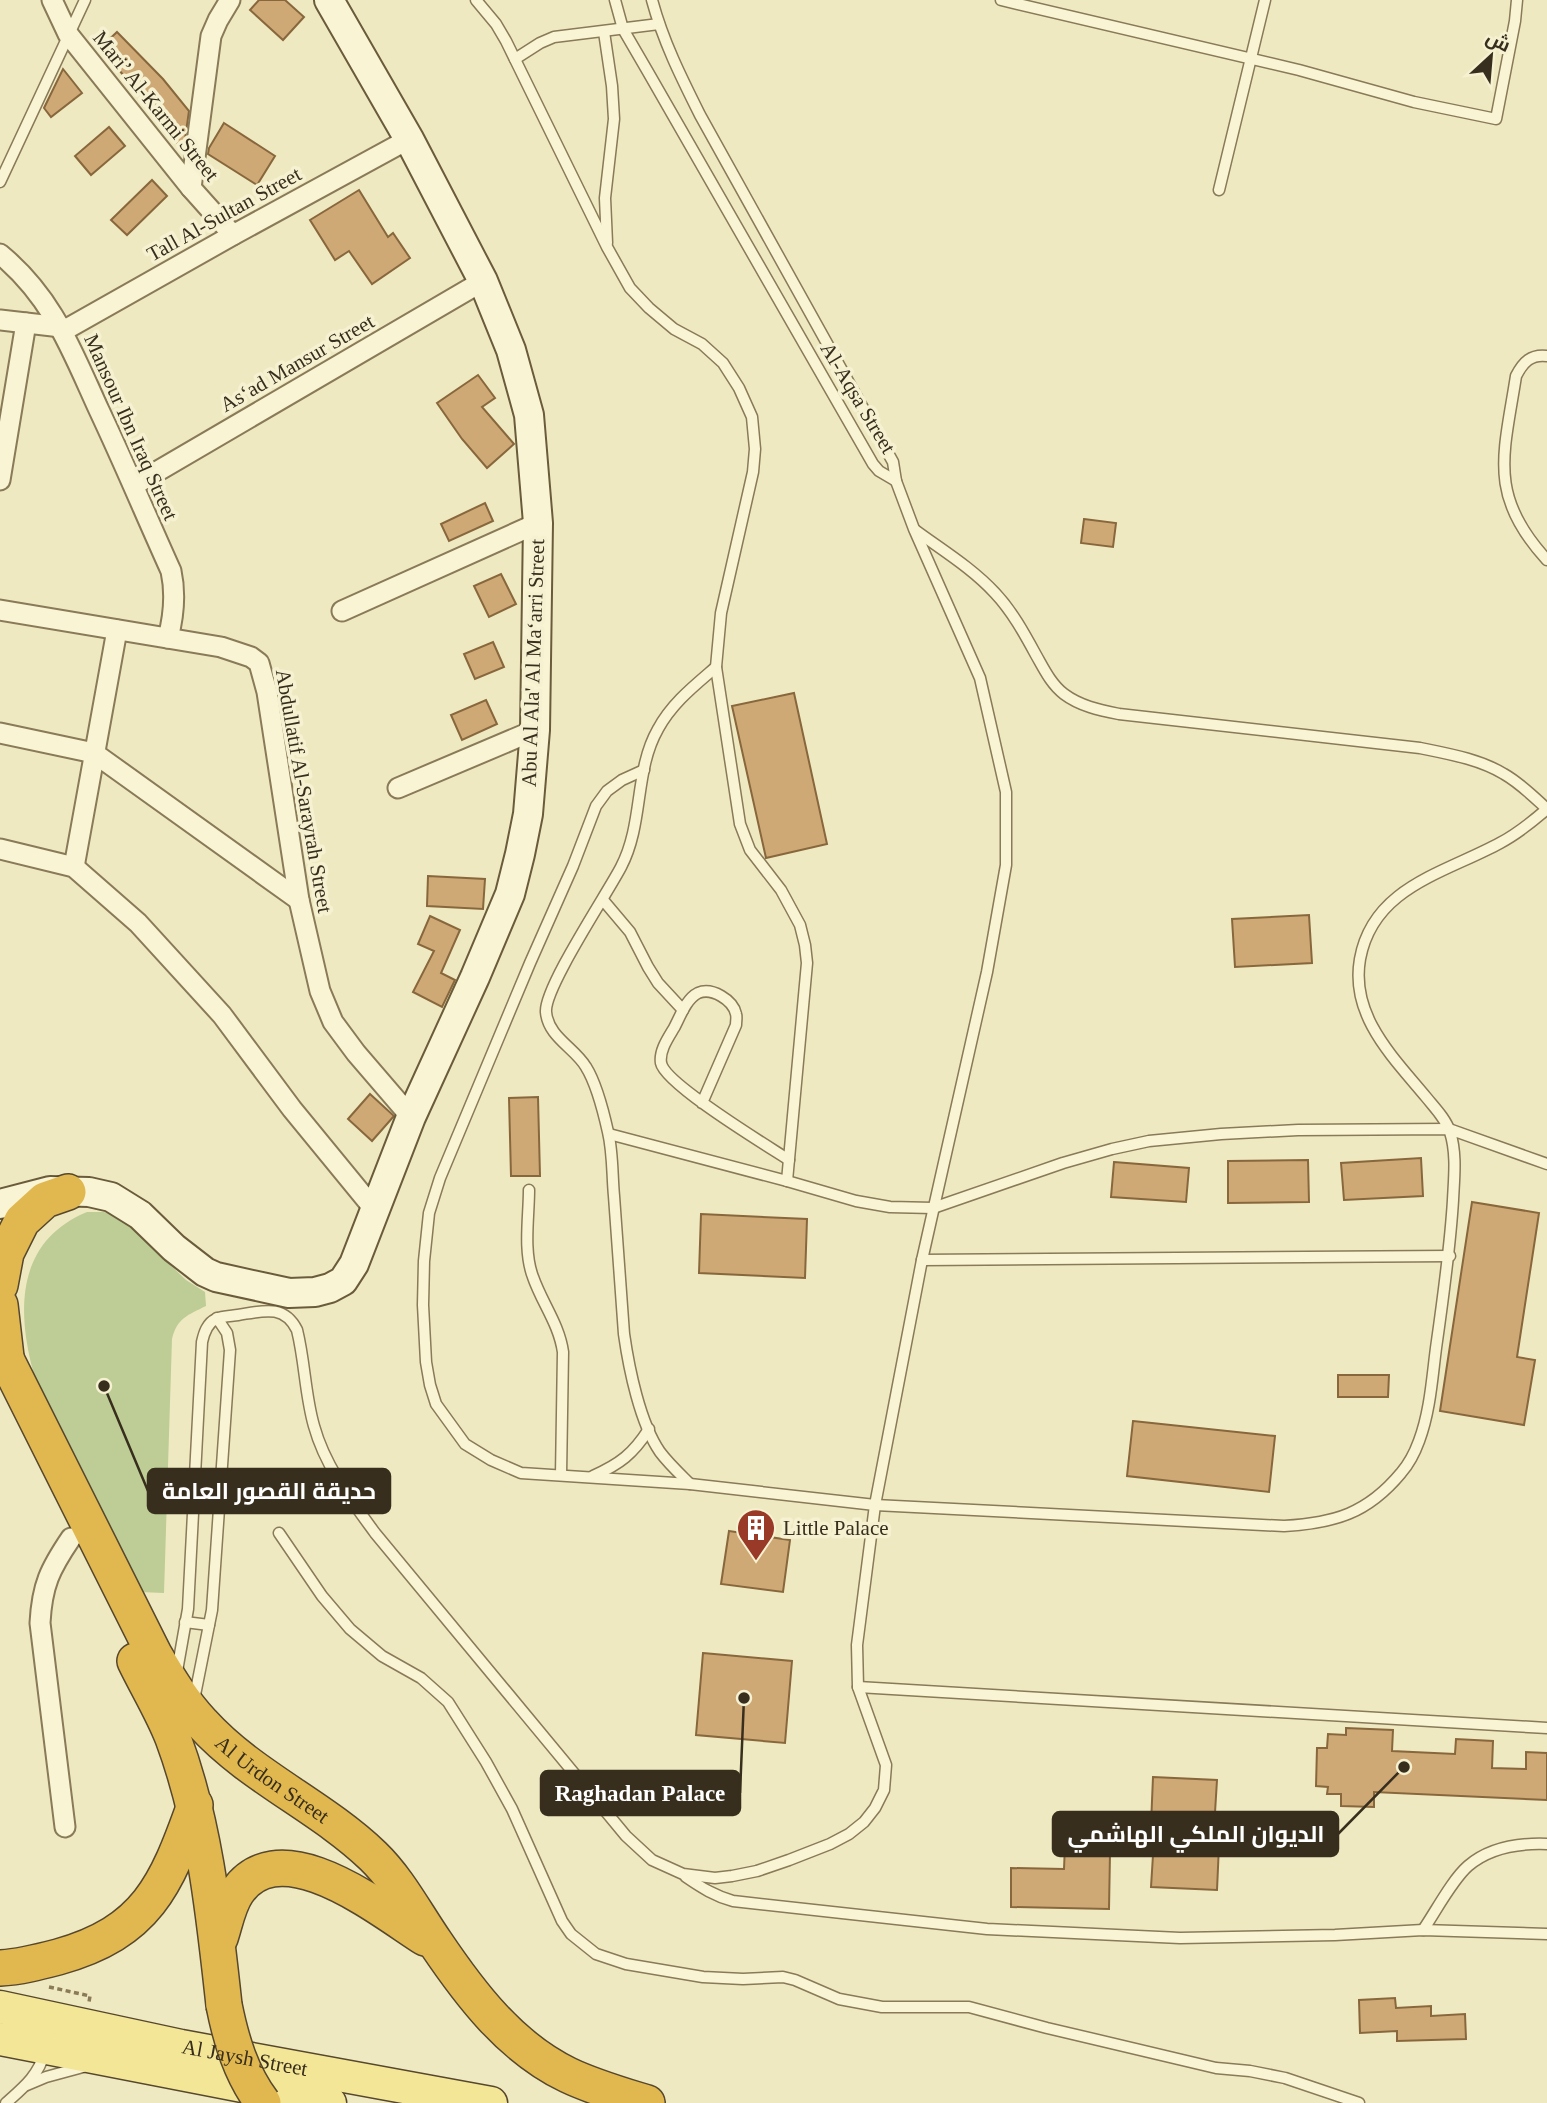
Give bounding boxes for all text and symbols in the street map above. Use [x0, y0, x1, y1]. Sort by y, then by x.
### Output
north arrow [1456, 21, 1526, 91]
street label: Mari’ Al-Karmi Street [88, 26, 224, 186]
text: ش [1482, 26, 1514, 57]
street label: Tall Al-Sultan Street [143, 162, 305, 266]
street label: Asʻad Mansur Street [216, 309, 378, 417]
street label: Mansour Ibn Iraq Street [79, 330, 183, 524]
street label: Al-Aqsa Street [815, 338, 901, 458]
street label: Abu Al Ala' Al Maʻarri Street [517, 538, 549, 787]
street label: Abdullatif Al-Sarayrah Street [271, 667, 337, 915]
callout: حديقة القصور العامة [148, 1469, 390, 1513]
text: حديقة القصور العامة [162, 1479, 376, 1505]
building icon: Little Palace [735, 1507, 777, 1562]
place label: Little Palace [783, 1516, 889, 1540]
street label: Al Urdon Street [210, 1731, 334, 1828]
callout: Raghadan Palace [541, 1771, 740, 1815]
text: Raghadan Palace [555, 1781, 725, 1806]
callout: الديوان الملكي الهاشمي [1053, 1812, 1338, 1856]
text: الديوان الملكي الهاشمي [1067, 1822, 1325, 1853]
street label: Al Jaysh Street [180, 2034, 310, 2081]

